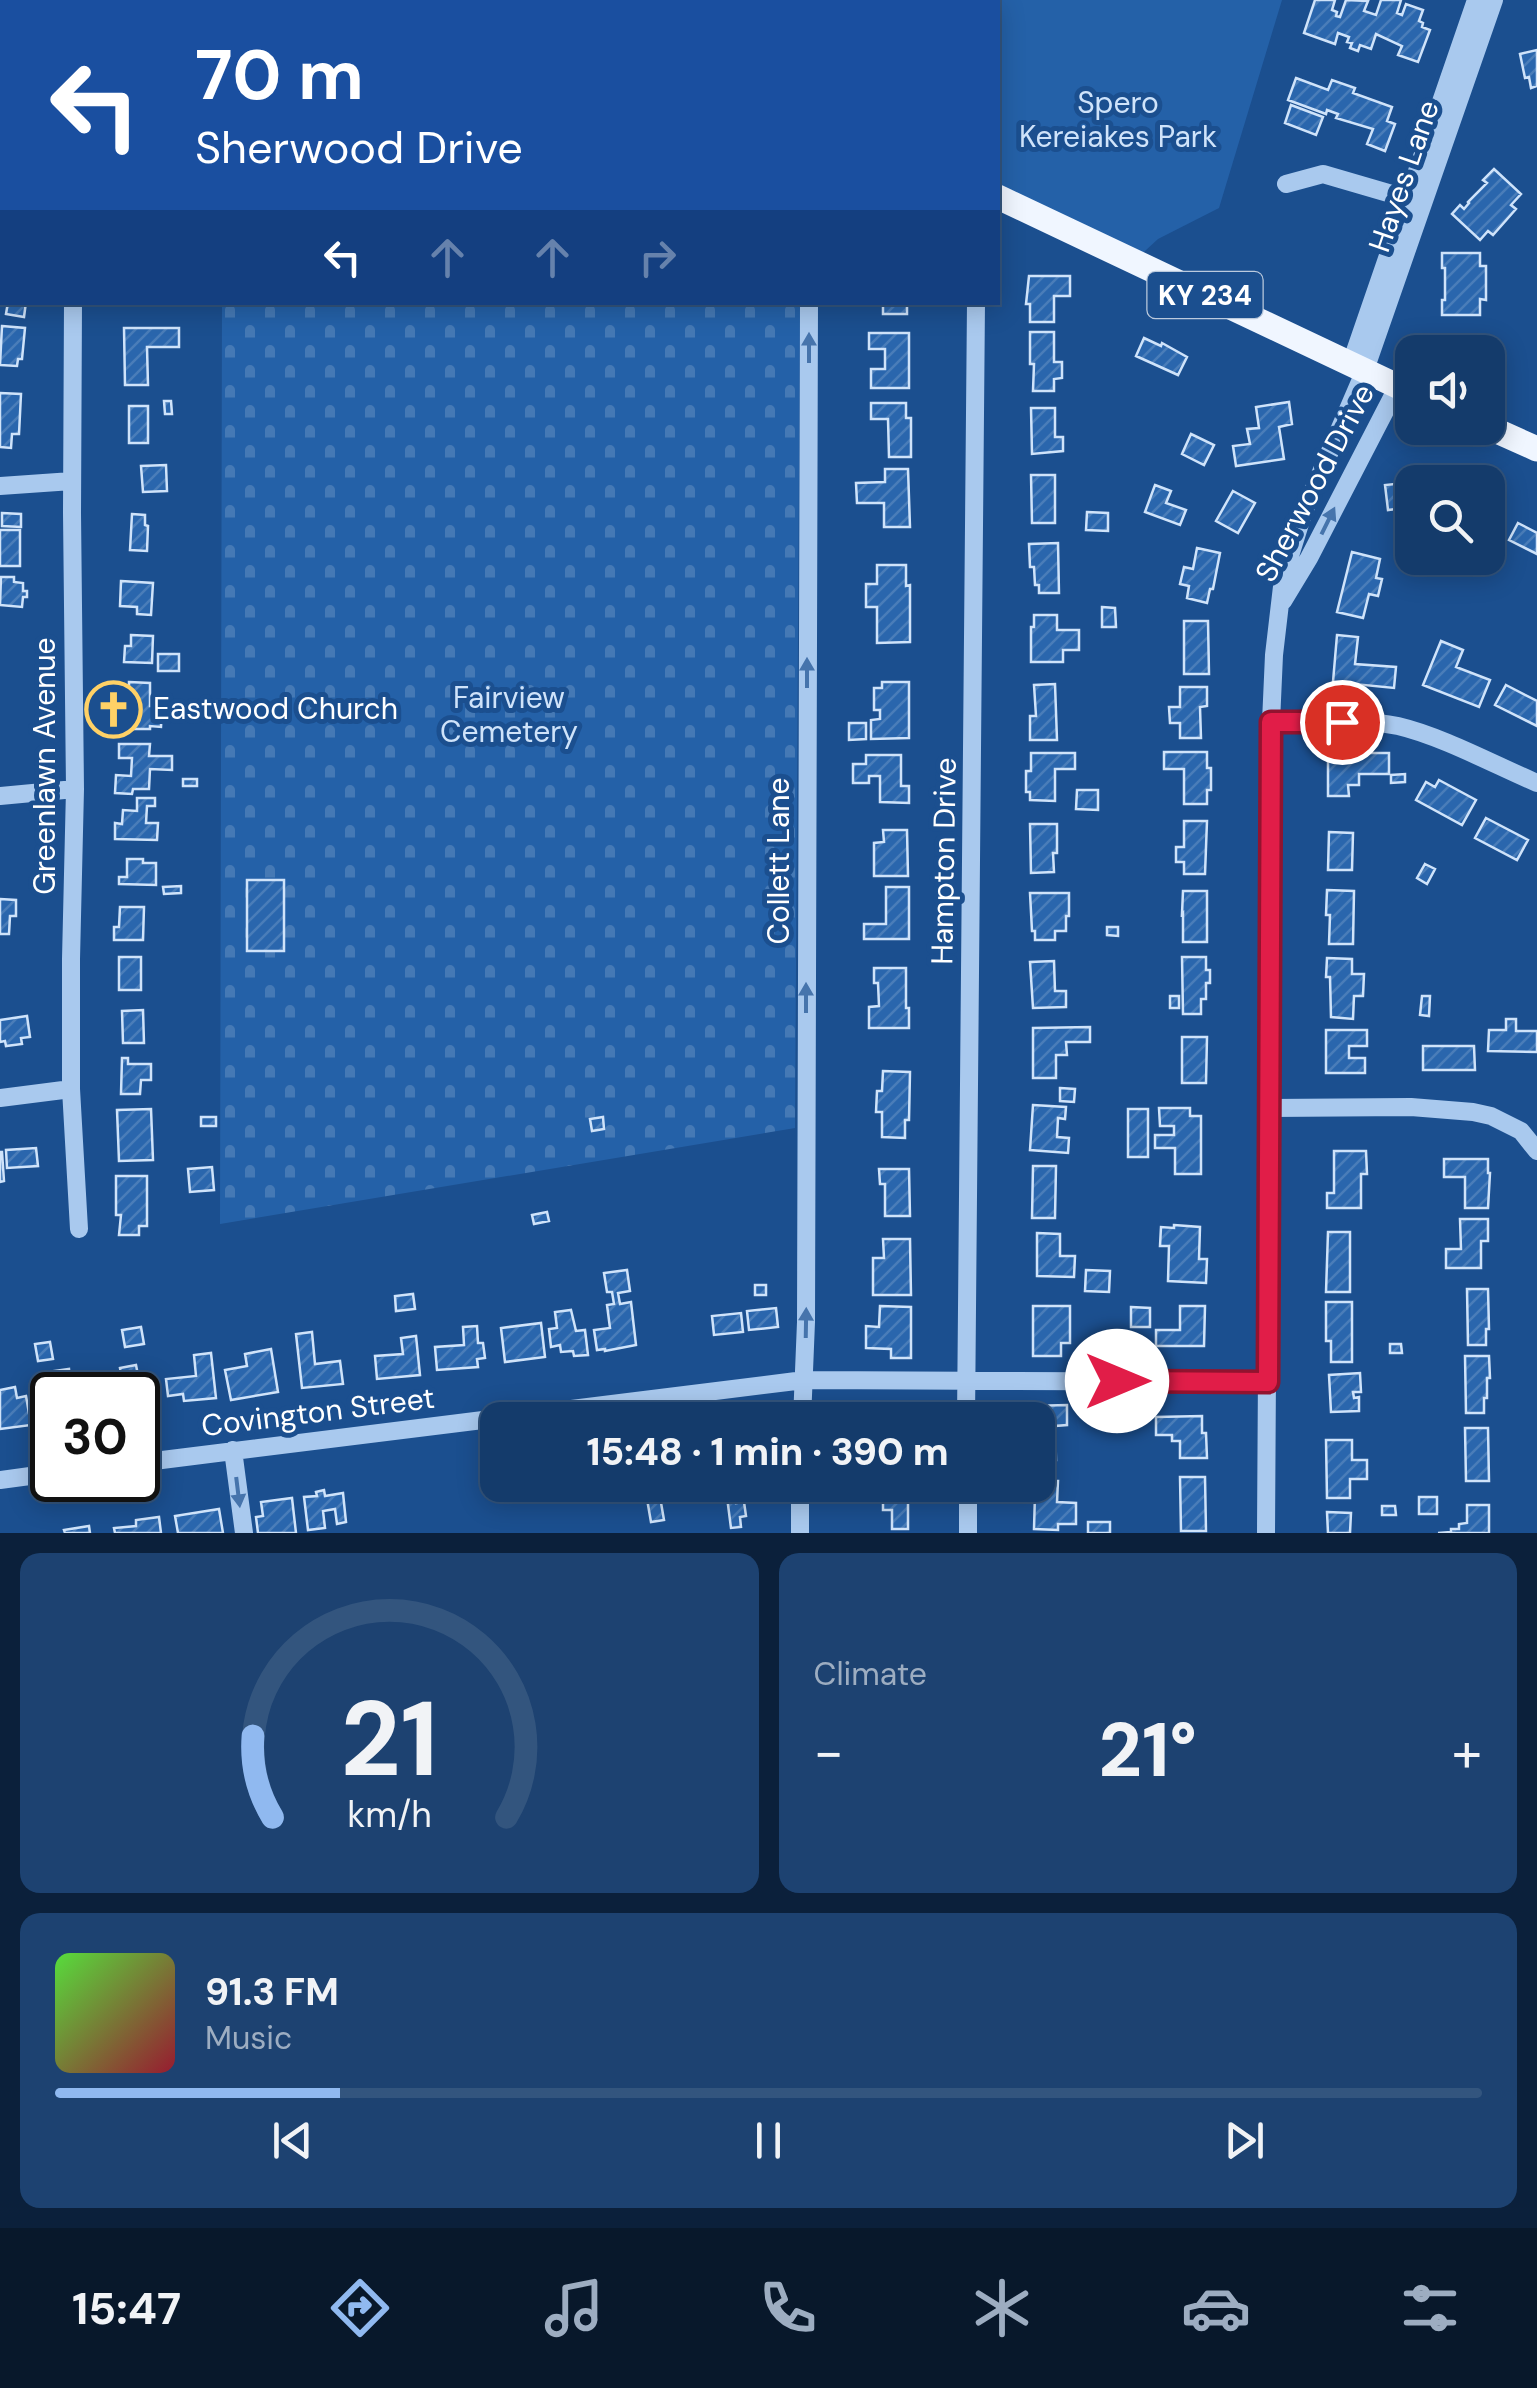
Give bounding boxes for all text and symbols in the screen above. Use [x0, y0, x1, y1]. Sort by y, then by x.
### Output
text: 70 m [195, 30, 364, 121]
icon: left [30, 40, 160, 170]
park label: Spero Kereiakes Park [1019, 83, 1217, 156]
street label: Hayes Lane [1359, 95, 1448, 257]
text: Sherwood Drive [195, 118, 523, 177]
icon: left [315, 230, 370, 285]
icon: ahead [420, 230, 475, 285]
icon: ahead [525, 230, 580, 285]
icon: right [630, 230, 685, 285]
road number: KY 234 [1148, 272, 1262, 318]
one-way arrow [801, 331, 817, 363]
map controls [1395, 335, 1505, 575]
button: sound [1395, 335, 1505, 445]
street label: Sherwood Drive [1246, 377, 1383, 588]
button: search [1395, 465, 1505, 575]
one-way arrow [1319, 506, 1336, 535]
street label: Greenlawn Avenue [25, 637, 64, 895]
one-way arrow [799, 656, 815, 688]
park label: Fairview Cemetery [440, 678, 578, 751]
church icon: Eastwood Church [84, 679, 144, 739]
pin [1300, 680, 1385, 765]
place label: Eastwood Church [153, 689, 398, 728]
icon: arrive [1315, 695, 1370, 750]
street label: Hampton Drive [922, 757, 965, 965]
street label: Collett Lane [759, 777, 798, 945]
one-way arrow [798, 981, 814, 1013]
one-way arrow [798, 1306, 814, 1338]
position arrow [1065, 1329, 1169, 1433]
speed limit sign: 30 [30, 1372, 160, 1502]
street label: Covington Street [199, 1378, 437, 1445]
text: 15:48 · 1 min · 390 m [586, 1427, 949, 1477]
one-way arrow [231, 1476, 247, 1508]
text: Climate [814, 1653, 927, 1695]
text: 21 [340, 1672, 438, 1807]
text: 21° [1099, 1702, 1197, 1799]
text: − [814, 1716, 844, 1788]
text: + [1452, 1716, 1482, 1788]
text: km/h [347, 1792, 431, 1838]
text: 91.3 FM [205, 1967, 339, 2017]
text: Music [205, 2017, 292, 2059]
icon: previous [265, 2113, 320, 2168]
icon: pause [741, 2113, 796, 2168]
icon: next [1217, 2113, 1272, 2168]
icon: directions [325, 2273, 395, 2343]
icon: music [539, 2273, 609, 2343]
icon: phone [753, 2273, 823, 2343]
icon: climate [967, 2273, 1037, 2343]
icon: car [1181, 2273, 1251, 2343]
icon: filters [1395, 2273, 1465, 2343]
text: 15:47 [72, 2279, 181, 2338]

